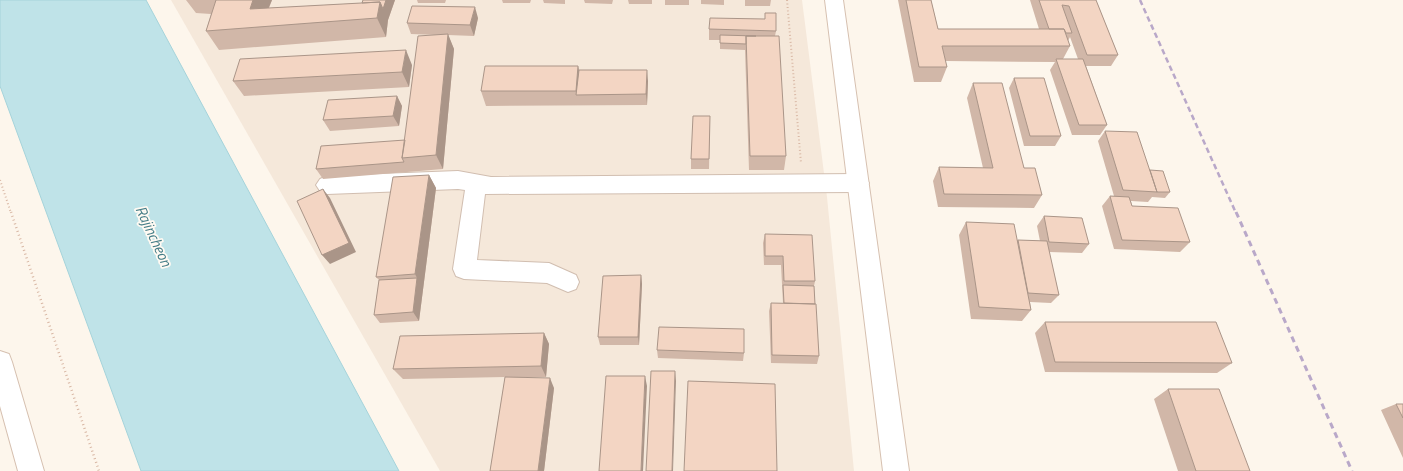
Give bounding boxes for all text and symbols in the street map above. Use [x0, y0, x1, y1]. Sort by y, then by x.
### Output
water label: Rajincheon [130, 202, 178, 271]

